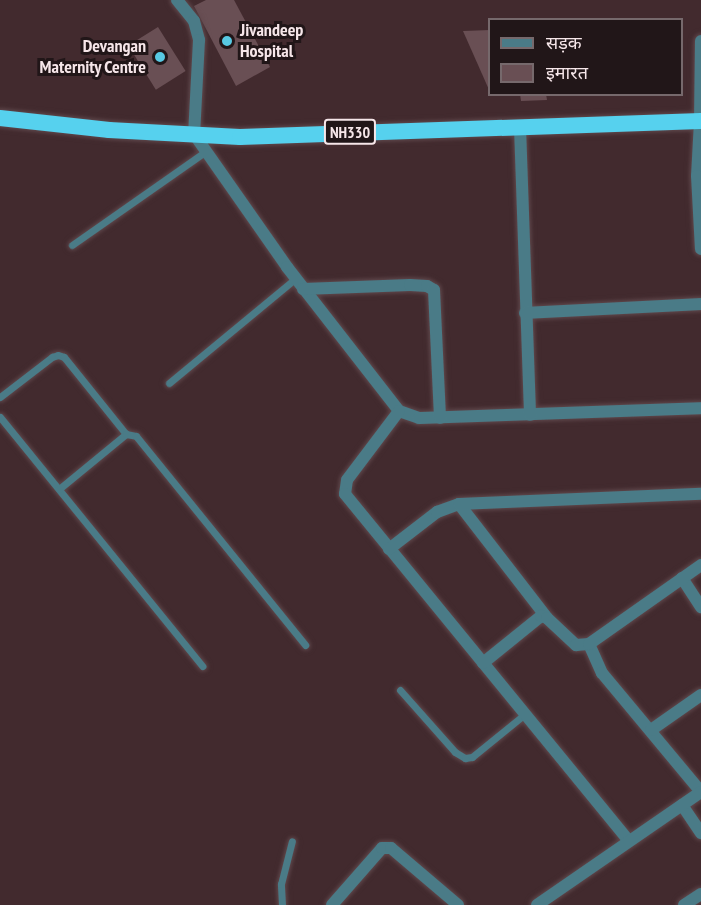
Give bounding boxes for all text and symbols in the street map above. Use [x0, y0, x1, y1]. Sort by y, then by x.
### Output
legend [488, 18, 683, 96]
place label: Jivandeep Hospital [240, 20, 303, 63]
text: सड़क [546, 31, 582, 54]
marker: Jivandeep Hospital [218, 32, 236, 50]
place label: Devangan Maternity Centre [39, 36, 146, 78]
marker: Devangan Maternity Centre [151, 48, 169, 66]
text: इमारत [546, 61, 588, 84]
road number: NH330 [323, 119, 377, 145]

